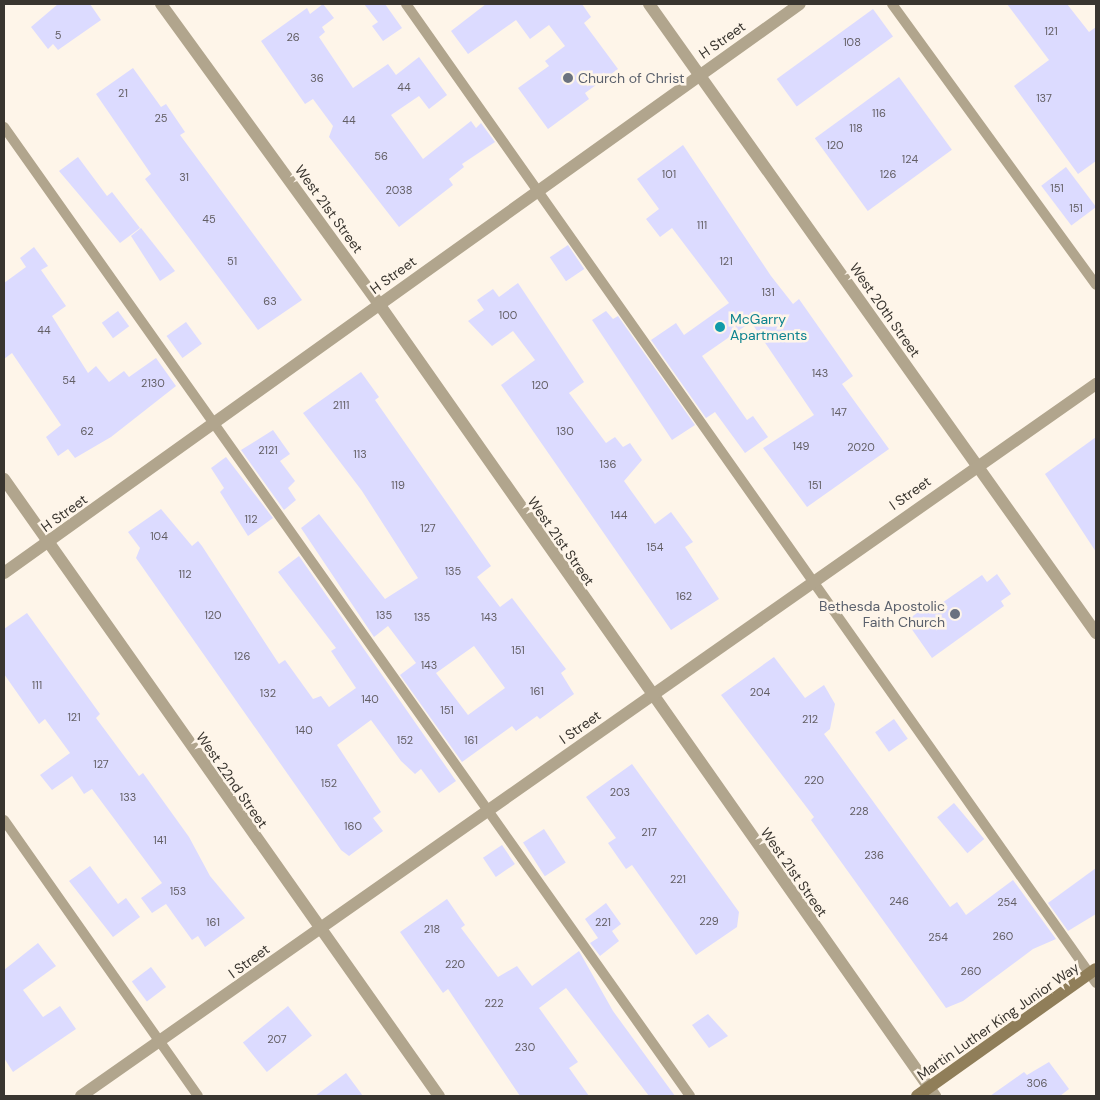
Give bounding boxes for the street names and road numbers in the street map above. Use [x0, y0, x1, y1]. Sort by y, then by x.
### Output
street label: H Street [696, 18, 748, 62]
street label: West 21st Street [291, 162, 367, 256]
street label: H Street [367, 253, 419, 297]
street label: West 20th Street [846, 260, 924, 360]
street label: I Street [886, 473, 934, 513]
street label: H Street [38, 491, 90, 535]
street label: West 21st Street [524, 493, 598, 589]
street label: I Street [556, 707, 604, 747]
street label: West 22nd Street [193, 729, 271, 831]
street label: West 21st Street [757, 824, 831, 920]
street label: I Street [225, 940, 273, 982]
street label: Martin Luther King Junior Way [914, 959, 1082, 1083]

